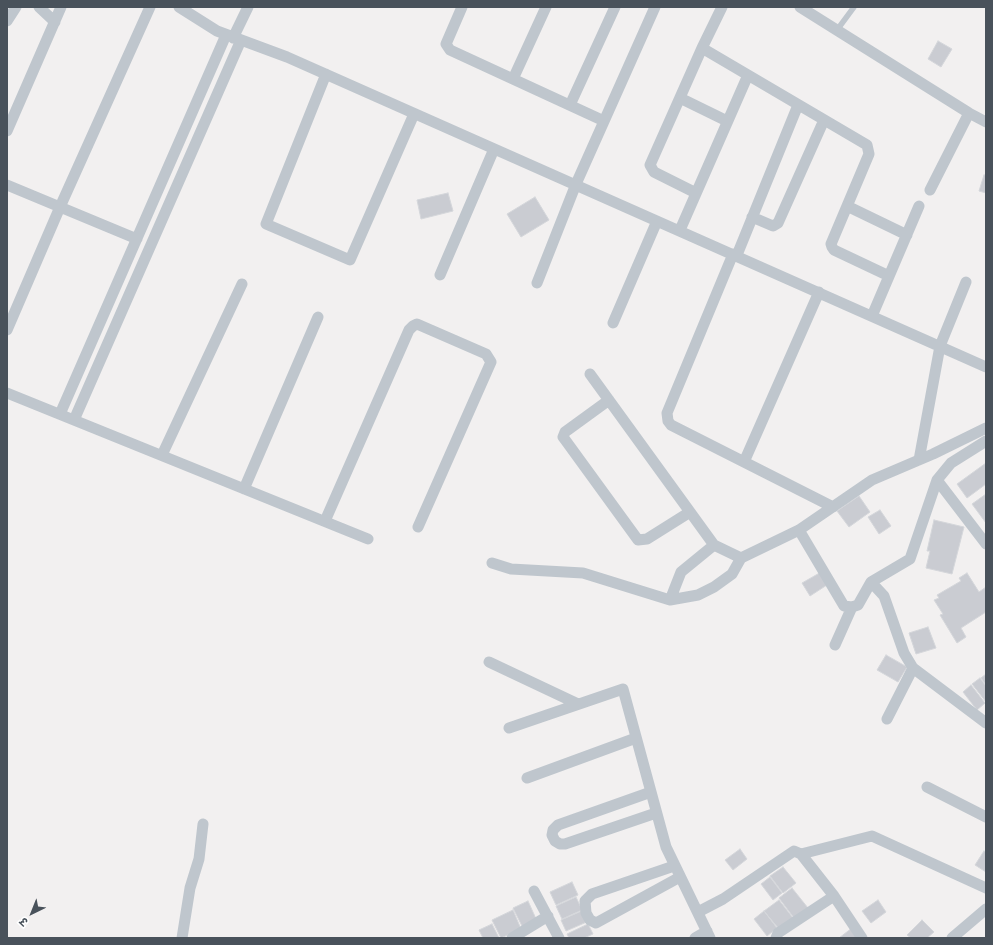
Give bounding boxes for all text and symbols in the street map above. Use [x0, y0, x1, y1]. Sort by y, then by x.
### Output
north arrow [12, 893, 52, 933]
text: उ [16, 914, 32, 930]

